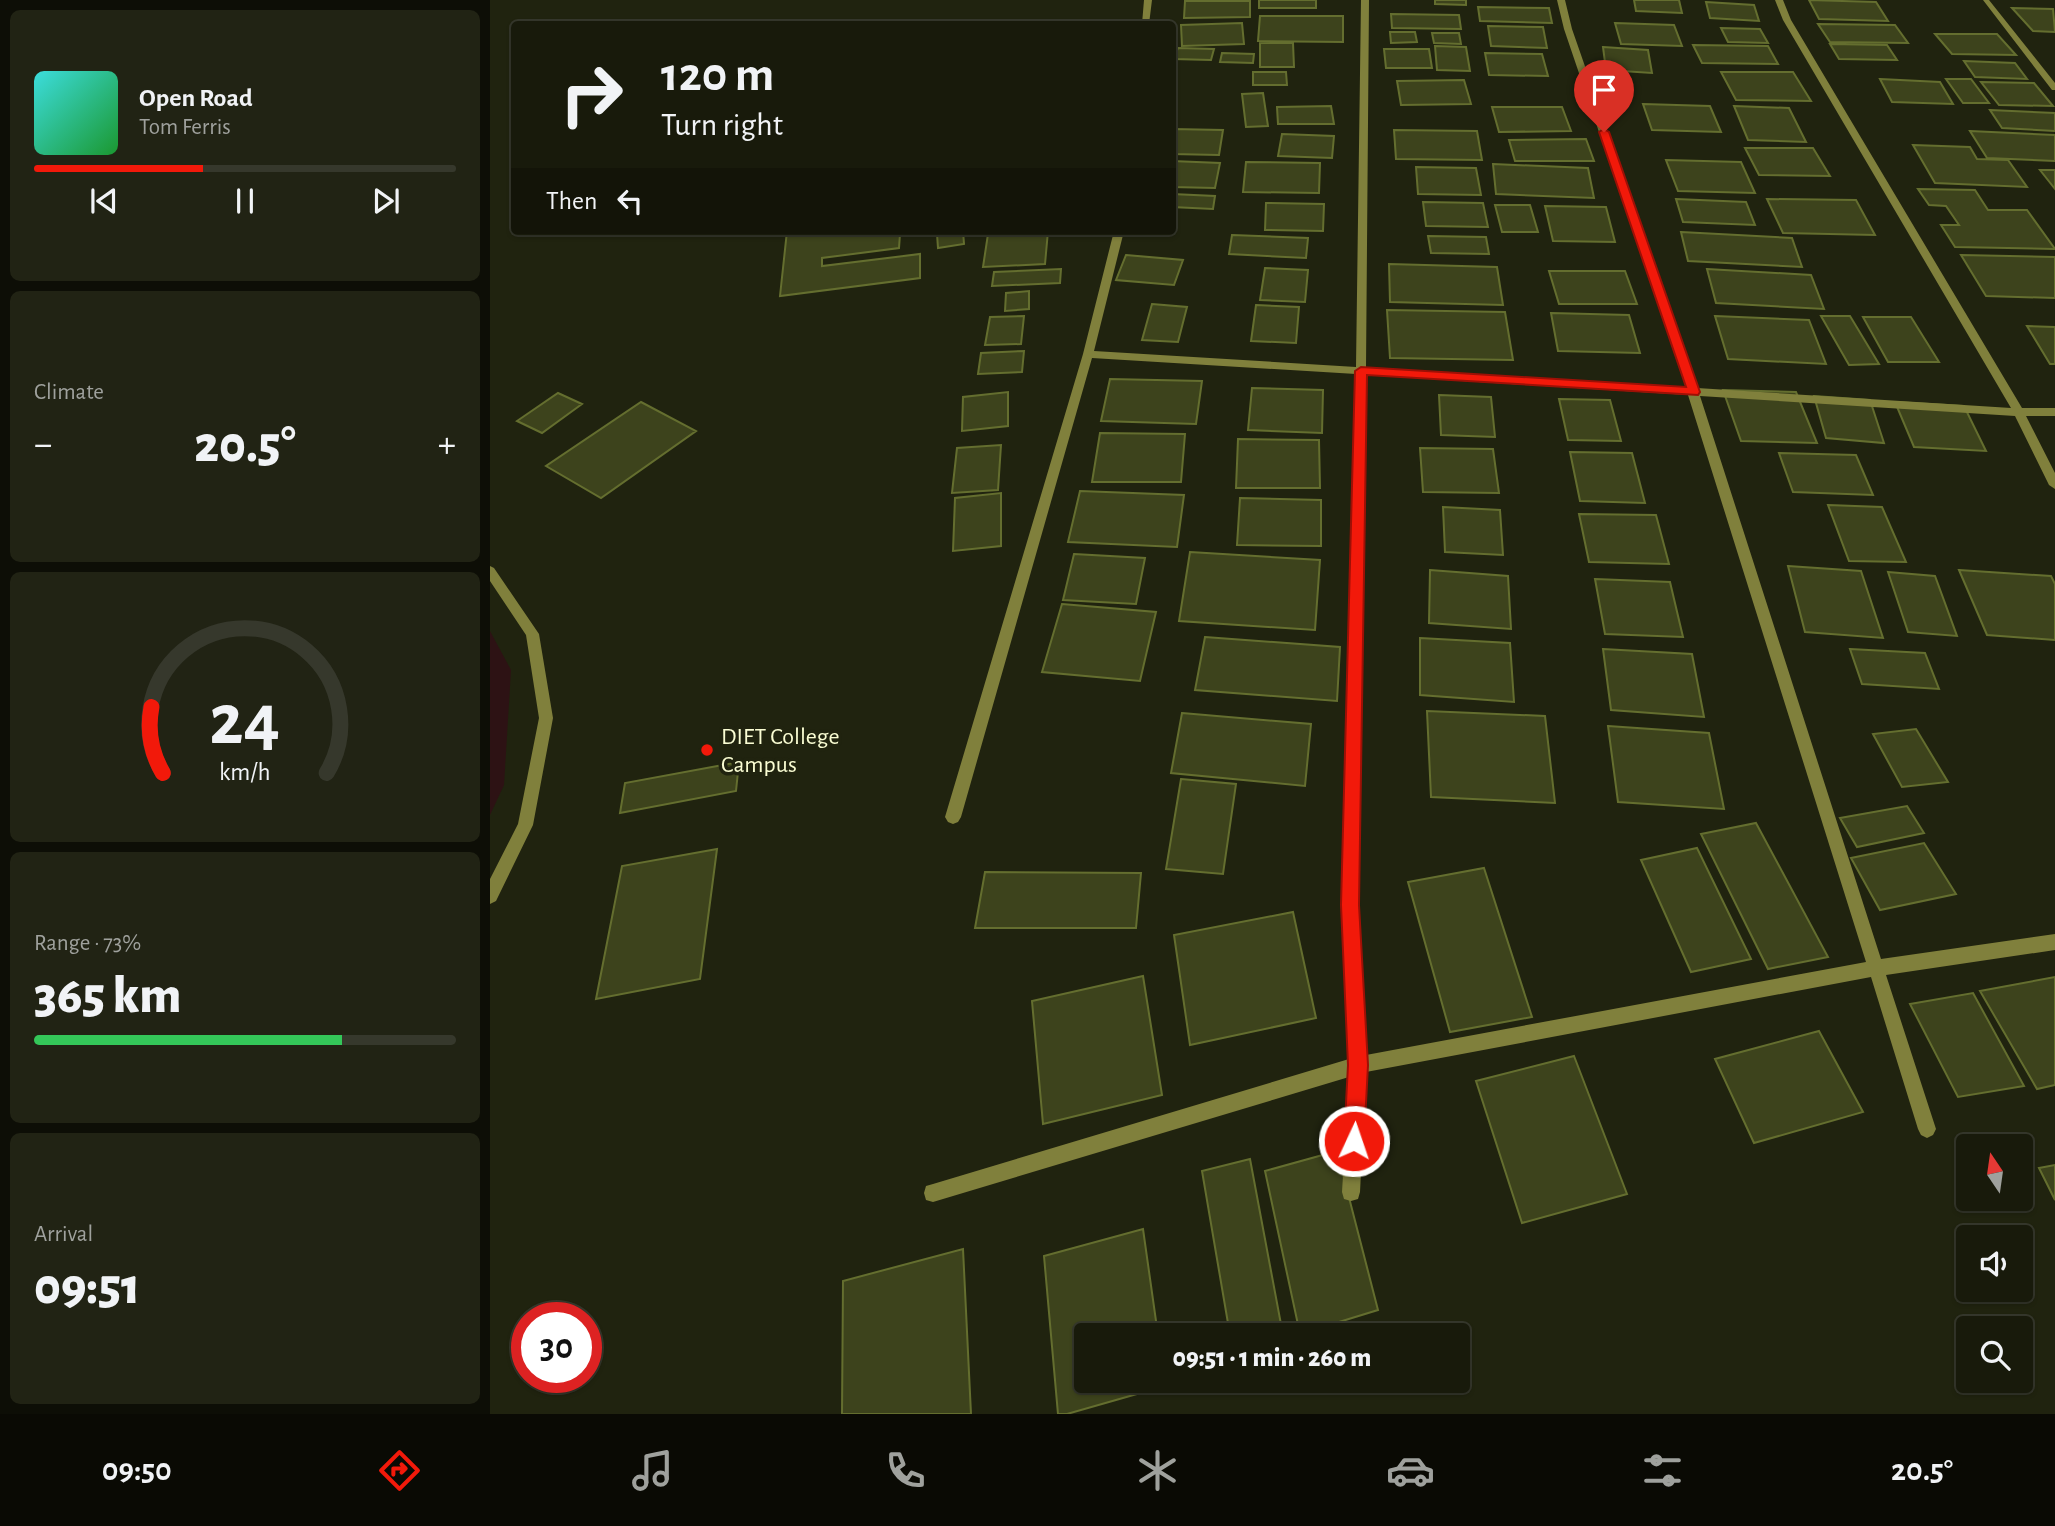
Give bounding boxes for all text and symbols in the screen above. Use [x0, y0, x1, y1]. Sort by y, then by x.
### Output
icon: right [546, 49, 637, 140]
text: 120 m [661, 51, 774, 100]
pin [1574, 60, 1634, 132]
icon: arrive [1585, 71, 1623, 109]
text: Open Road [139, 85, 253, 111]
text: Turn right [661, 109, 783, 141]
text: Tom Ferris [139, 116, 231, 139]
icon: previous [85, 182, 123, 220]
icon: pause [226, 182, 264, 220]
icon: next [367, 182, 405, 220]
icon: left [611, 182, 649, 220]
text: Then [546, 188, 597, 214]
text: Climate [34, 381, 104, 404]
text: 20.5° [194, 419, 296, 471]
text: − [34, 426, 52, 464]
text: + [438, 426, 456, 464]
text: 24 [210, 685, 280, 758]
place label: DIET College Campus [721, 725, 839, 777]
marker: DIET College Campus [699, 742, 715, 758]
text: km/h [219, 760, 271, 785]
text: Range · 73% [34, 932, 141, 955]
text: 365 km [34, 970, 181, 1022]
position arrow [1317, 1104, 1391, 1178]
north arrow [1956, 1134, 2034, 1211]
map controls [1956, 1134, 2033, 1393]
text: Arrival [34, 1223, 93, 1246]
button: sound [1956, 1225, 2033, 1302]
text: 09:51 [34, 1261, 140, 1313]
speed limit sign: 30 [511, 1302, 602, 1393]
button: search [1956, 1316, 2033, 1393]
text: 09:51 · 1 min · 260 m [1173, 1345, 1371, 1371]
icon: directions [375, 1446, 424, 1495]
icon: music [628, 1446, 677, 1495]
icon: phone [881, 1446, 930, 1495]
icon: climate [1133, 1446, 1182, 1495]
icon: car [1386, 1446, 1435, 1495]
icon: filters [1638, 1446, 1687, 1495]
text: 09:50 [102, 1454, 172, 1486]
text: 20.5° [1891, 1454, 1953, 1486]

